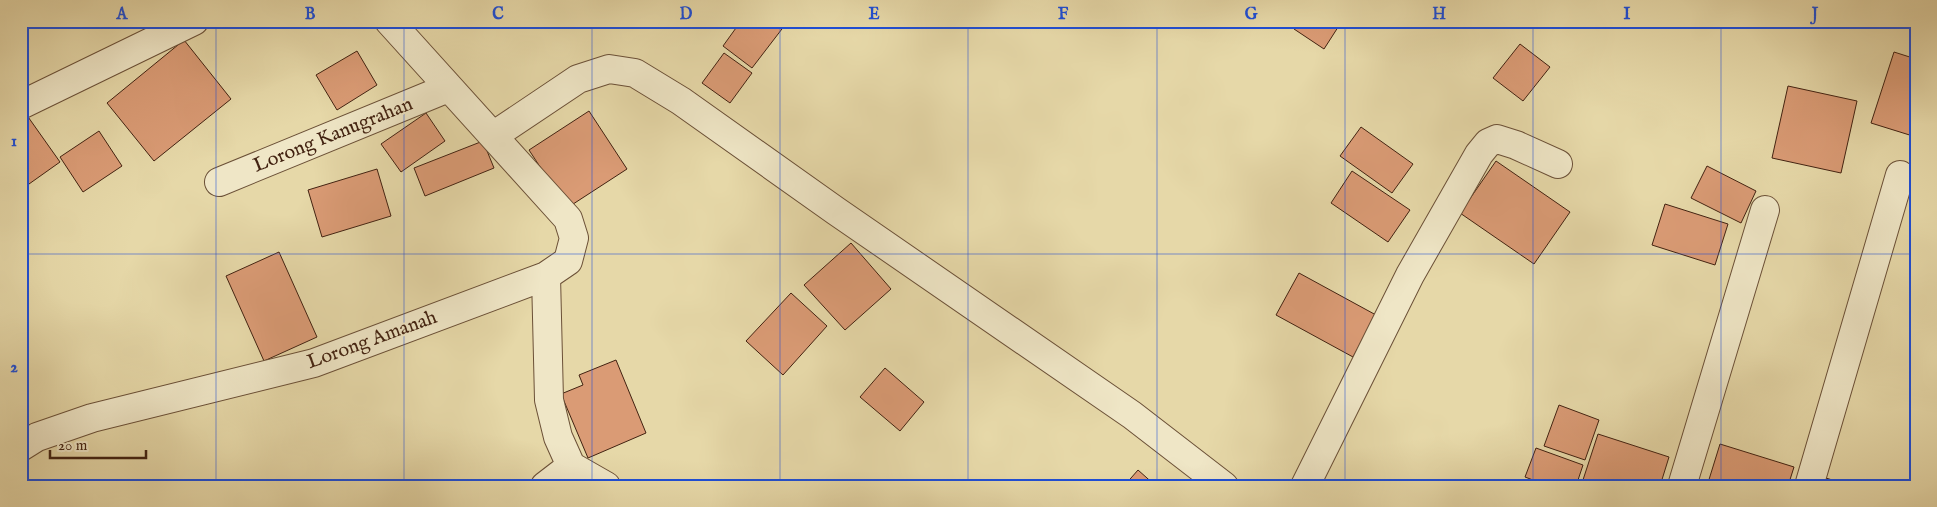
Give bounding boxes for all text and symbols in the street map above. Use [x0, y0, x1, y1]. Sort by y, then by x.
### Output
text: A [116, 5, 129, 25]
text: B [305, 5, 316, 25]
text: C [492, 5, 504, 25]
text: D [680, 5, 693, 25]
text: E [868, 5, 880, 25]
text: F [1058, 5, 1069, 25]
text: G [1245, 5, 1258, 25]
text: H [1432, 5, 1446, 25]
text: I [1624, 5, 1631, 25]
text: J [1810, 5, 1819, 25]
street label: Lorong Kanugrahan [250, 91, 417, 178]
text: 1 [11, 132, 17, 152]
street label: Lorong Amanah [304, 305, 441, 375]
text: 2 [10, 358, 18, 378]
scale bar [50, 427, 146, 459]
text: 20 m [58, 436, 88, 455]

